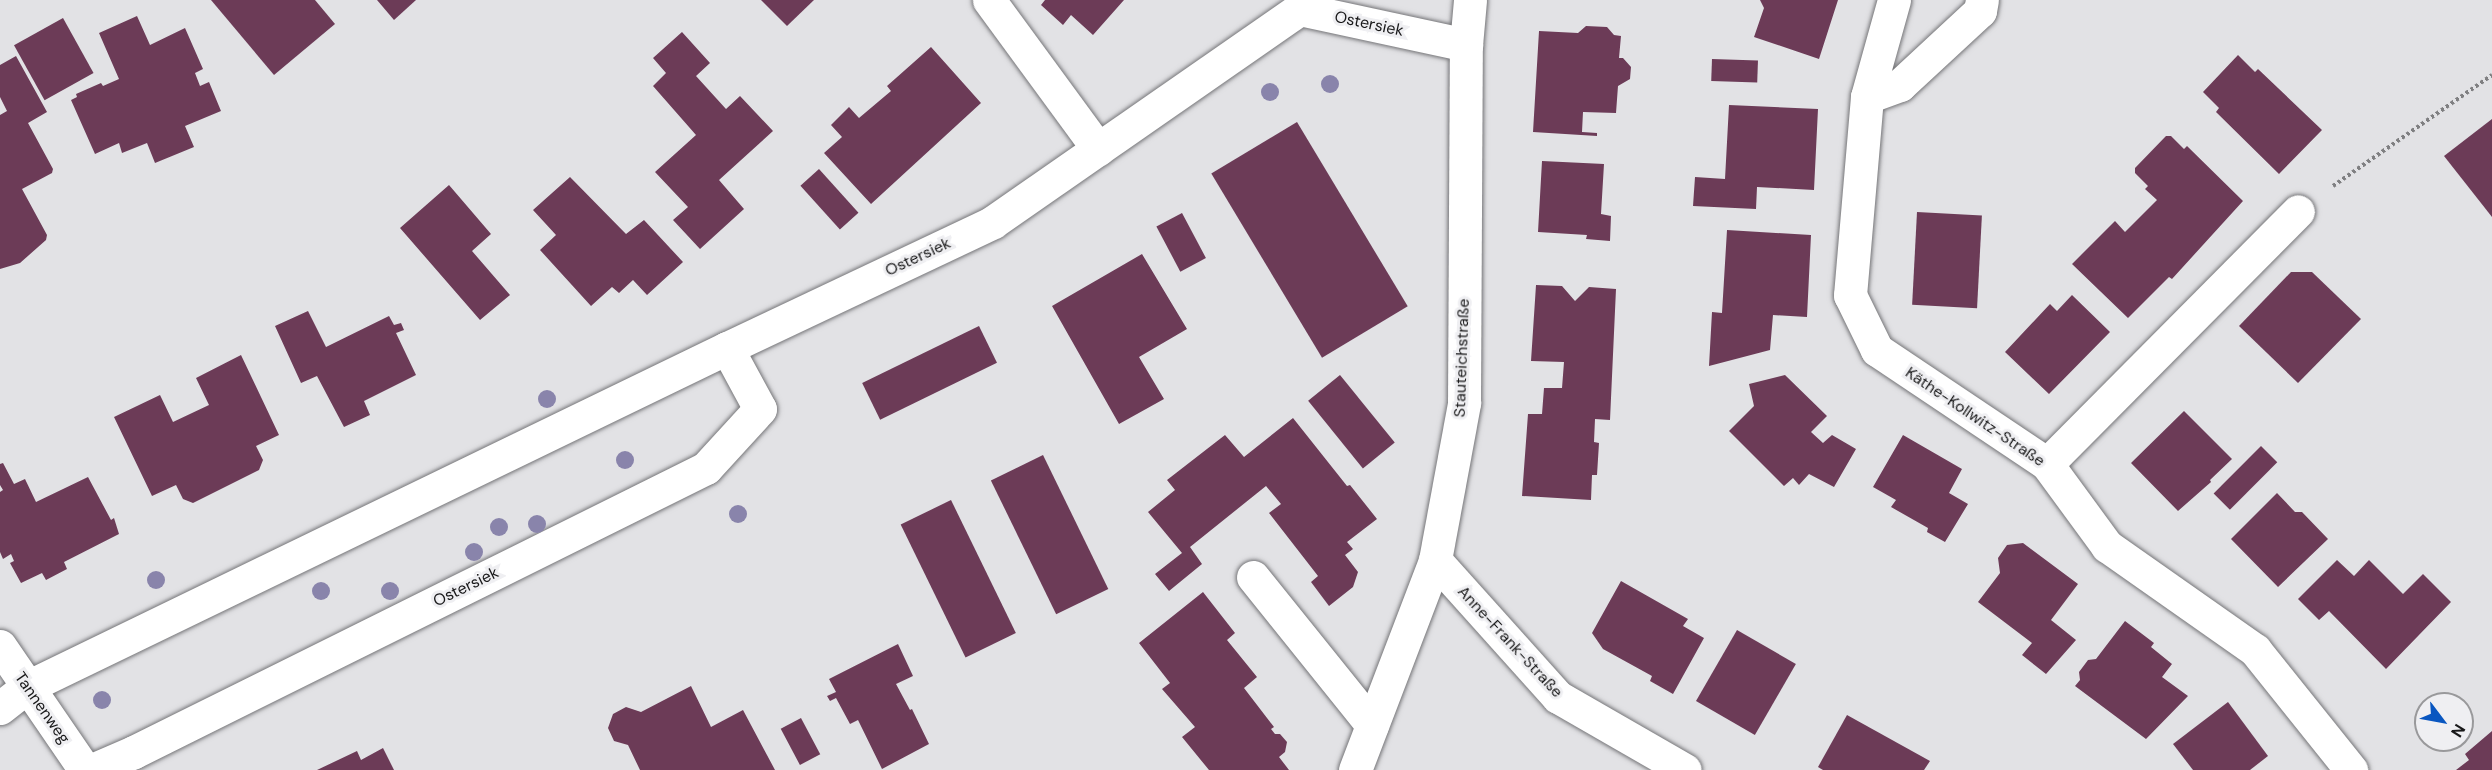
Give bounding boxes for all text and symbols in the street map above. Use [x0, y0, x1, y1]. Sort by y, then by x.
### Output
street label: Ostersiek [1333, 7, 1405, 41]
street label: Ostersiek [882, 233, 954, 281]
street label: Stauteichstraße [1450, 298, 1474, 418]
street label: Käthe-Kollwitz-Straße [1902, 363, 2048, 471]
street label: Ostersiek [430, 563, 502, 611]
street label: Anne-Frank-Straße [1453, 582, 1567, 702]
street label: Tannenweg [10, 668, 74, 748]
north arrow [2414, 692, 2474, 752]
text: N [2446, 720, 2470, 741]

